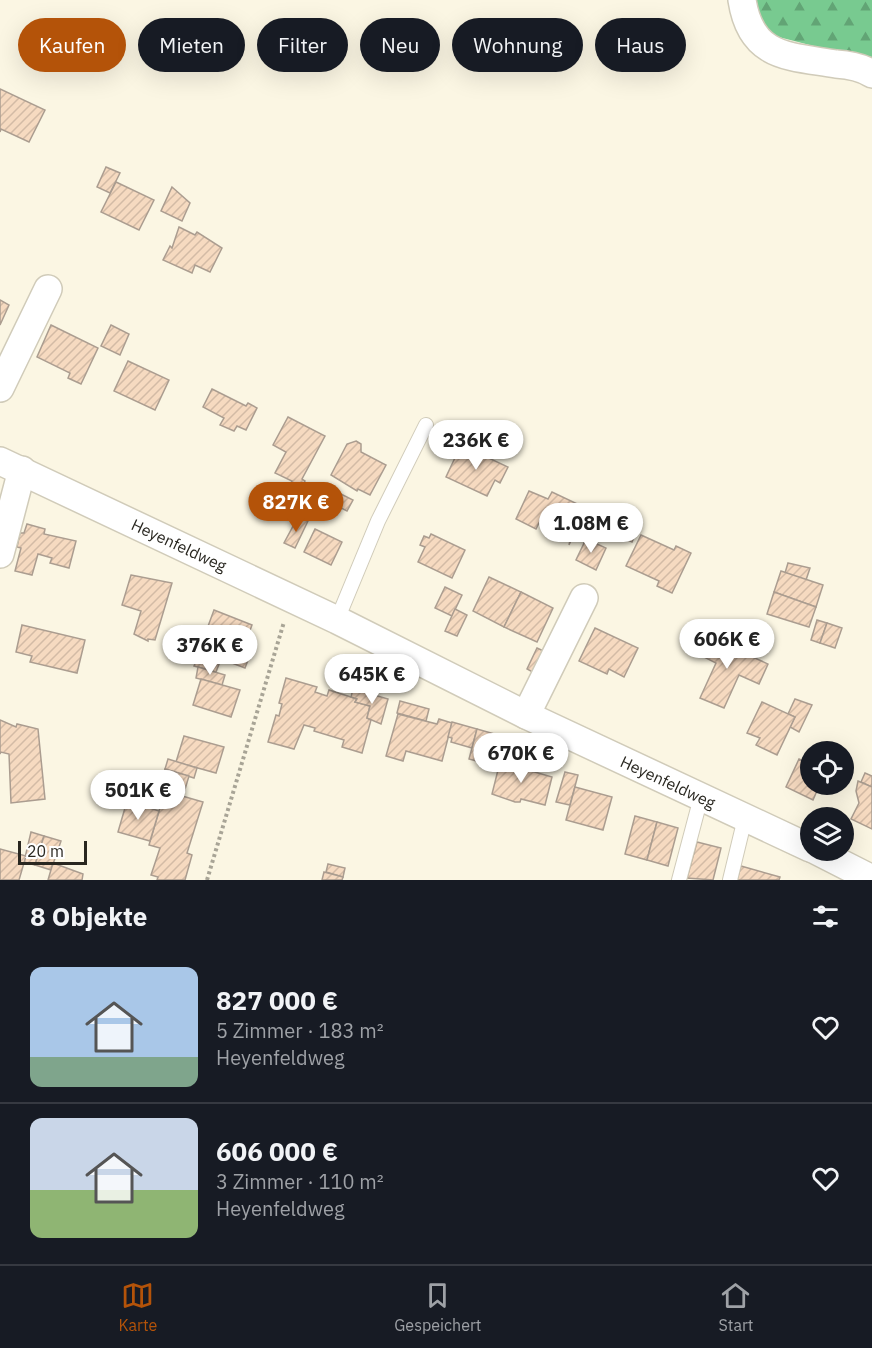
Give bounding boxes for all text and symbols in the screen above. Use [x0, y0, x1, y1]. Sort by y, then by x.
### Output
chip: Kaufen [18, 18, 126, 72]
chip: Mieten [138, 18, 245, 72]
chip: Filter [257, 18, 348, 72]
chip: Neu [360, 18, 440, 72]
chip: Wohnung [452, 18, 583, 72]
chip: Haus [595, 18, 686, 72]
pin: 236K € [427, 420, 525, 471]
text: 236K € [442, 426, 510, 453]
pin: 827K € [247, 482, 345, 533]
text: 827K € [262, 488, 330, 515]
pin: 1.08M € [536, 503, 646, 554]
text: 1.08M € [553, 509, 629, 536]
street label: Heyenfeldweg [128, 514, 230, 576]
pin: 606K € [678, 619, 776, 670]
pin: 376K € [161, 625, 259, 676]
text: 606K € [693, 625, 761, 652]
text: 376K € [176, 631, 244, 658]
pin: 645K € [323, 654, 421, 705]
text: 645K € [338, 660, 406, 687]
pin: 670K € [472, 733, 570, 784]
text: 670K € [487, 739, 555, 766]
map controls [800, 741, 854, 861]
button: locate [800, 741, 854, 795]
street label: Heyenfeldweg [617, 751, 719, 813]
pin: 501K € [89, 770, 187, 821]
text: 501K € [104, 776, 172, 803]
button: layers [800, 807, 854, 861]
scale bar [18, 838, 87, 866]
text: 20 m [27, 841, 64, 861]
text: 8 Objekte [30, 899, 147, 933]
icon: filters [809, 900, 842, 933]
text: 827 000 € [216, 983, 338, 1017]
icon: home [78, 991, 150, 1063]
icon: heart [809, 1011, 842, 1044]
text: 5 Zimmer · 183 m² [216, 1017, 384, 1044]
text: Heyenfeldweg [216, 1044, 344, 1071]
text: 606 000 € [216, 1134, 338, 1168]
icon: home [78, 1142, 150, 1214]
icon: heart [809, 1162, 842, 1195]
text: 3 Zimmer · 110 m² [216, 1168, 384, 1195]
text: Heyenfeldweg [216, 1195, 344, 1222]
tab: Karte [119, 1279, 157, 1335]
tab: Gespeichert [394, 1279, 481, 1335]
tab: Start [718, 1279, 753, 1335]

